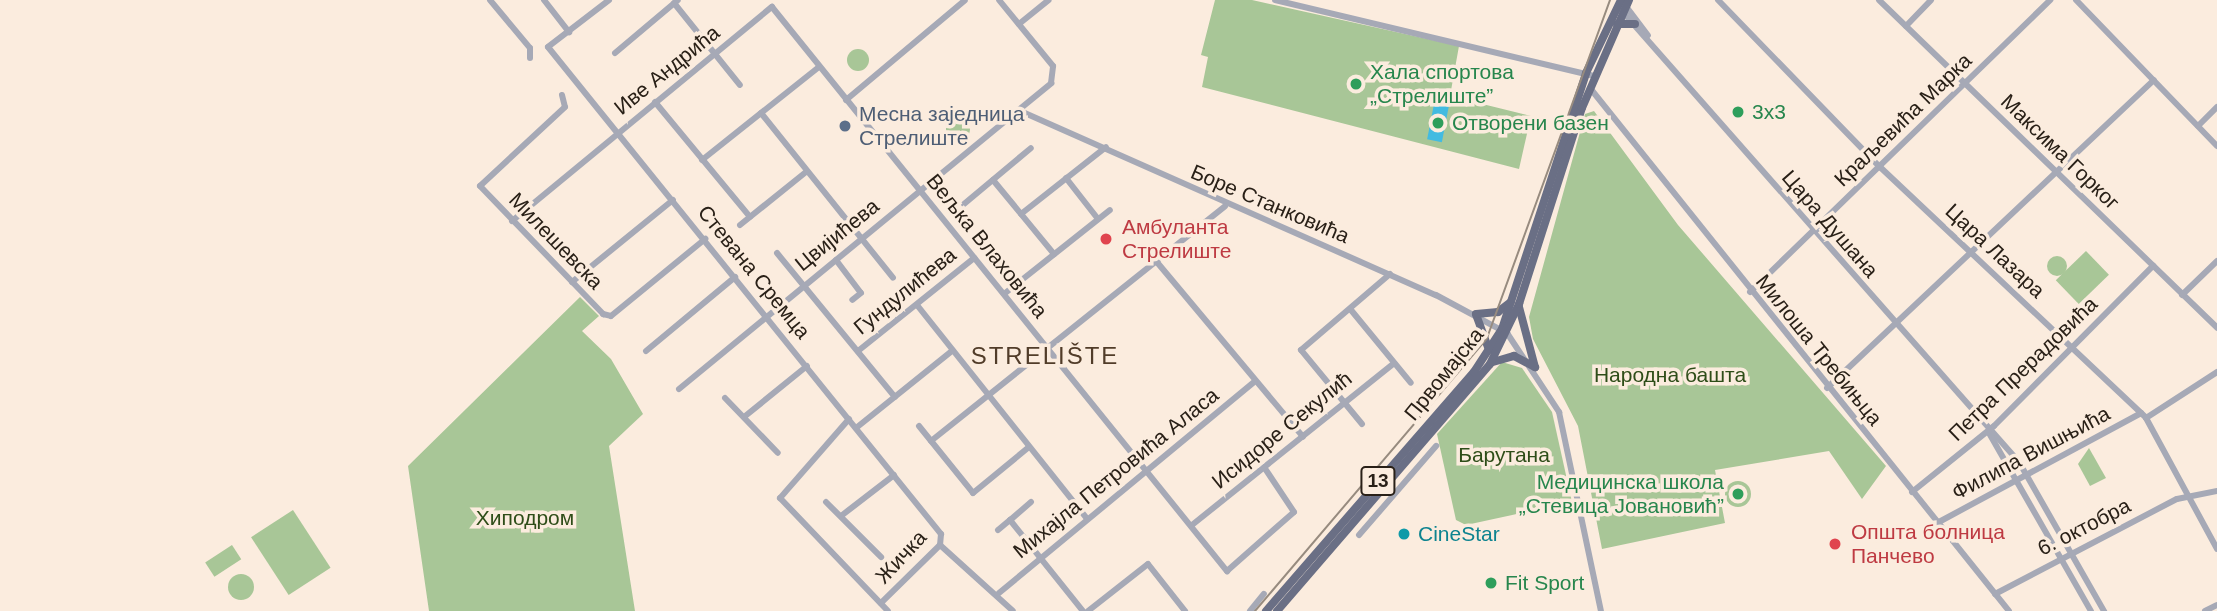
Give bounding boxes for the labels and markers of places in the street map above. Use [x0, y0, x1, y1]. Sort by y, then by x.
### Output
place label: Хала спортова „Стрелиште” [1370, 59, 1514, 109]
marker: Хала спортова „Стрелиште” [1348, 76, 1364, 92]
place label: 3x3 [1752, 99, 1786, 125]
place label: Месна заједница Стрелиште [859, 101, 1024, 151]
marker: 3x3 [1730, 104, 1746, 120]
place label: Отворени базен [1452, 110, 1609, 136]
marker: Отворени базен [1430, 115, 1446, 131]
marker: Месна заједница Стрелиште [837, 118, 853, 134]
place label: Амбуланта Стрелиште [1122, 214, 1231, 264]
marker: Амбуланта Стрелиште [1096, 229, 1116, 249]
place label: Медицинска школа „Стевица Јовановић” [1519, 469, 1724, 519]
marker: Медицинска школа „Стевица Јовановић” [1730, 486, 1746, 502]
place label: Општа болница Панчево [1851, 519, 2005, 569]
place label: CineStar [1418, 521, 1500, 547]
marker: CineStar [1396, 526, 1412, 542]
marker: Општа болница Панчево [1825, 534, 1845, 554]
place label: Fit Sport [1505, 570, 1584, 596]
marker: Fit Sport [1483, 575, 1499, 591]

